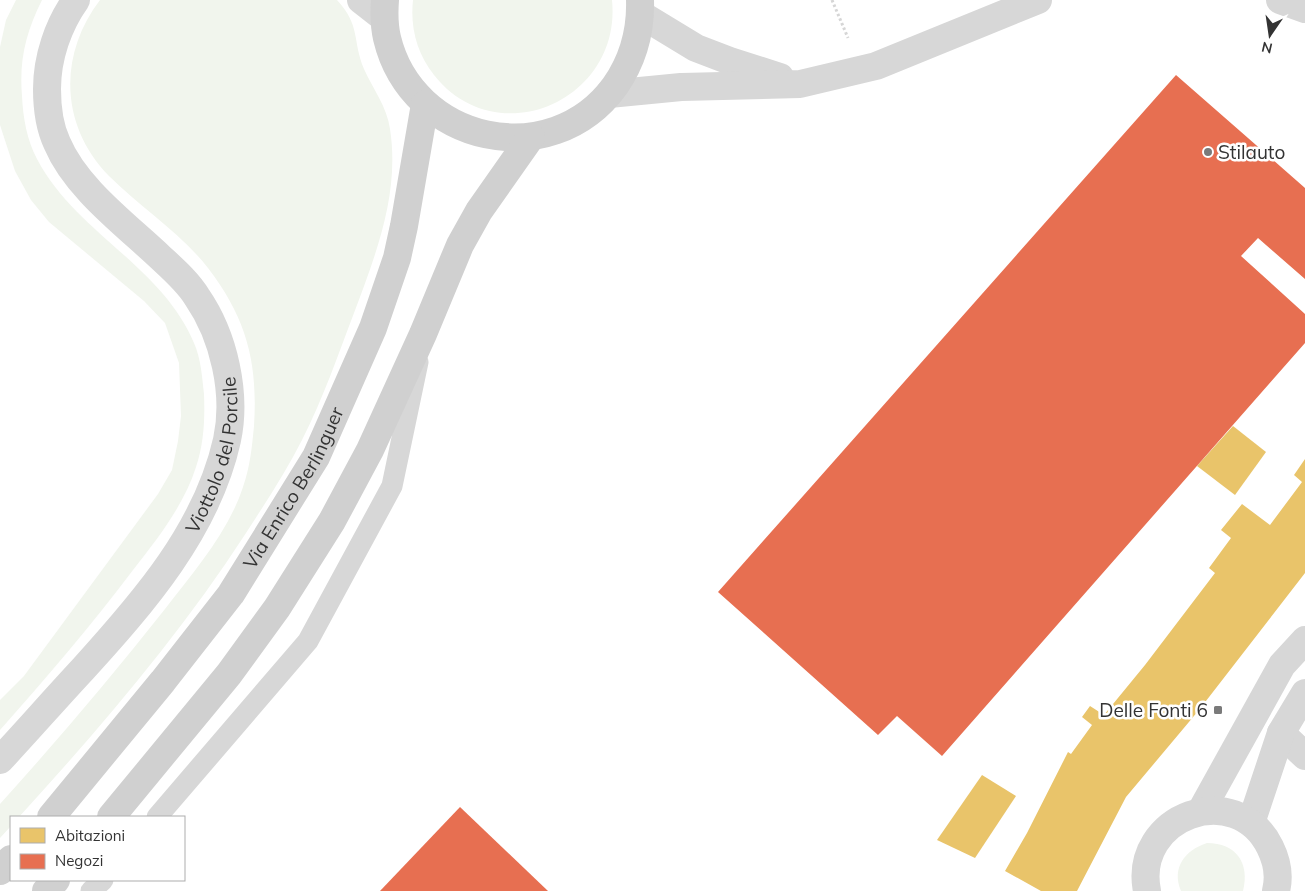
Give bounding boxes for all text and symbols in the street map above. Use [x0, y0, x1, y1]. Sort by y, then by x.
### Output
north arrow [1245, 10, 1295, 60]
text: N [1260, 38, 1274, 58]
place label: Stilauto [1218, 140, 1285, 164]
marker: Stilauto [1202, 146, 1214, 158]
street label: Viottolo del Porcile [180, 375, 242, 537]
street label: Via Enrico Berlinguer [238, 403, 349, 573]
place label: Delle Fonti 6 [1099, 698, 1208, 722]
marker: Delle Fonti 6 [1212, 704, 1224, 716]
legend [10, 816, 185, 881]
text: Abitazioni [55, 826, 125, 845]
text: Negozi [55, 851, 103, 870]

